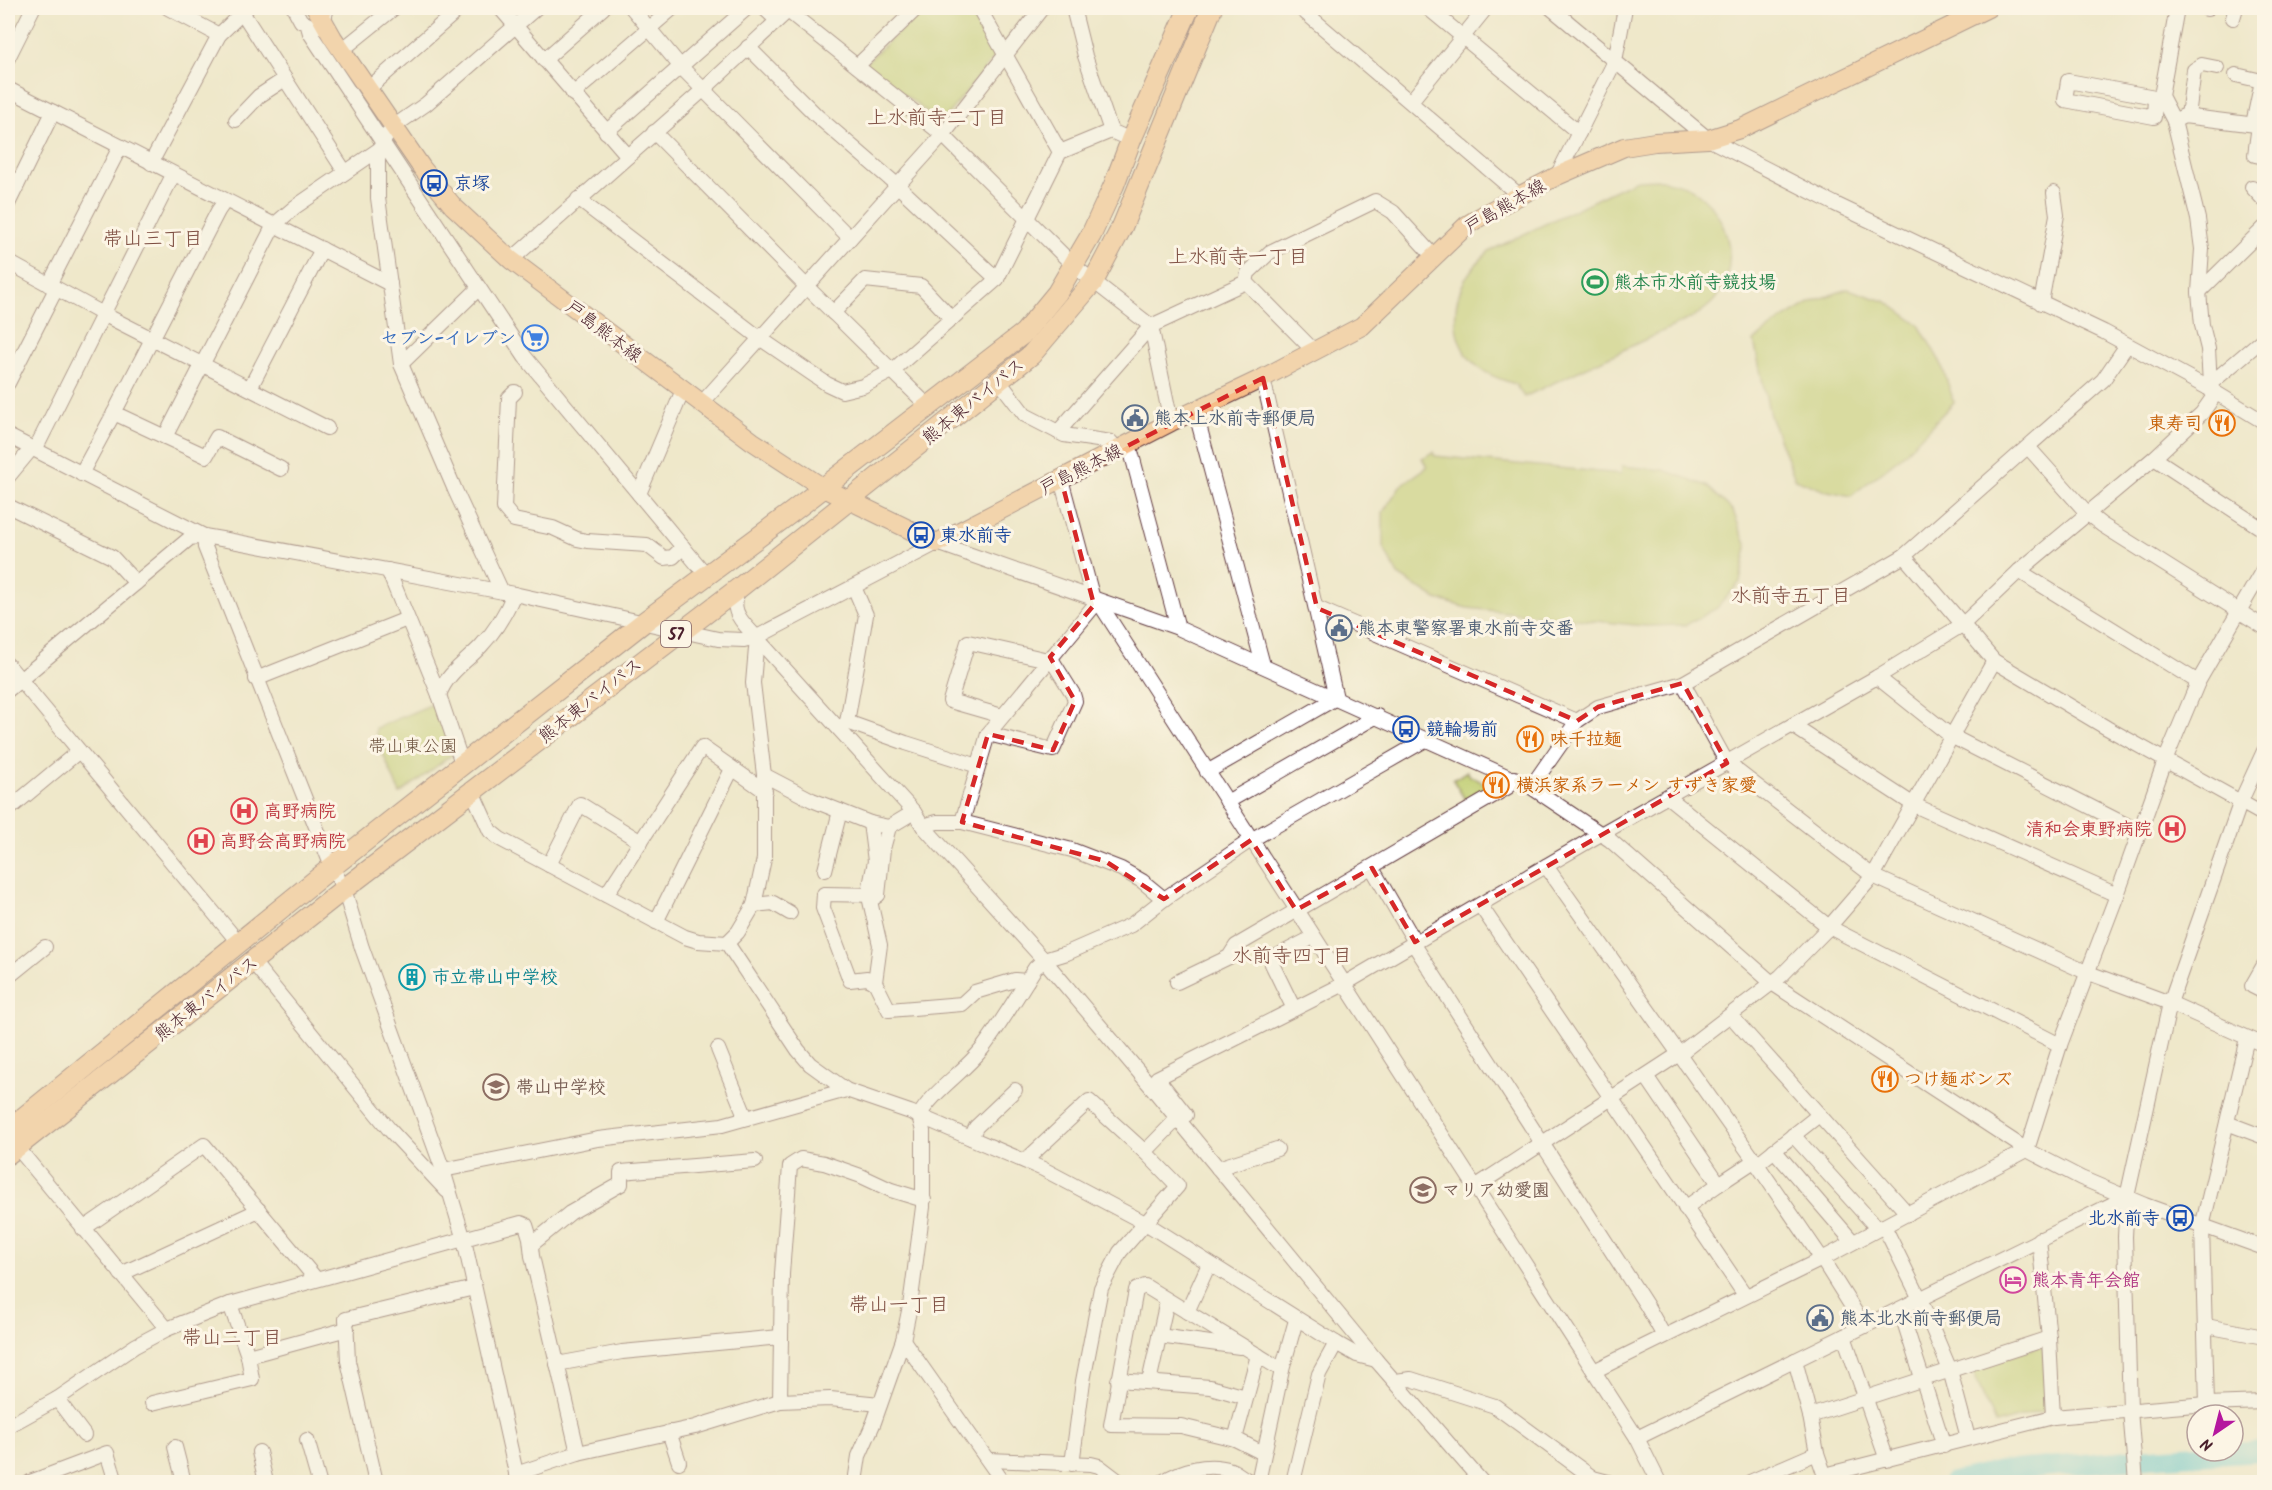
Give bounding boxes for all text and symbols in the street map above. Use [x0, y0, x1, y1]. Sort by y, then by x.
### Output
district label: 上水前寺二丁目 [867, 103, 1007, 135]
bus stop icon: 京塚 [419, 168, 449, 198]
place label: 京塚 [454, 170, 490, 199]
street label: 戸島熊本線 [1460, 172, 1552, 242]
district label: 帯山三丁目 [103, 224, 203, 256]
district label: 上水前寺一丁目 [1168, 242, 1308, 274]
sports icon: 熊本市水前寺競技場 [1580, 267, 1610, 297]
place label: 熊本市水前寺競技場 [1614, 269, 1776, 298]
street label: 戸島熊本線 [558, 294, 648, 371]
supermarket icon: セブン-イレブン [520, 323, 550, 353]
place label: セブン-イレブン [380, 325, 516, 354]
street label: 熊本東バイパス [916, 351, 1032, 453]
public building icon: 熊本上水前寺郵便局 [1120, 403, 1150, 433]
place label: 熊本上水前寺郵便局 [1154, 405, 1316, 434]
restaurant icon: 東寿司 [2207, 408, 2237, 438]
place label: 東寿司 [2148, 410, 2202, 439]
street label: 戸島熊本線 [1035, 437, 1128, 504]
bus stop icon: 東水前寺 [906, 520, 936, 550]
place label: 東水前寺 [940, 522, 1012, 551]
district label: 水前寺五丁目 [1731, 581, 1851, 613]
public building icon: 熊本東警察署東水前寺交番 [1324, 613, 1354, 643]
place label: 熊本東警察署東水前寺交番 [1358, 615, 1574, 644]
road number: 57 [661, 621, 691, 647]
street label: 熊本東バイパス [532, 651, 649, 751]
bus stop icon: 競輪場前 [1391, 714, 1421, 744]
place label: 競輪場前 [1426, 716, 1498, 745]
restaurant icon: 味千拉麺 [1515, 724, 1545, 754]
place label: 味千拉麺 [1550, 726, 1622, 755]
park label: 帯山東公園 [368, 733, 458, 762]
restaurant icon: 横浜家系ラーメン すずき家愛 [1481, 770, 1511, 800]
place label: 横浜家系ラーメン すずき家愛 [1516, 772, 1757, 801]
hospital icon: 高野病院 [229, 796, 259, 826]
place label: 高野病院 [264, 798, 336, 827]
hospital icon: 清和会東野病院 [2157, 814, 2187, 844]
place label: 清和会東野病院 [2026, 816, 2152, 845]
hospital icon: 高野会高野病院 [186, 826, 216, 856]
place label: 高野会高野病院 [220, 828, 346, 857]
district label: 水前寺四丁目 [1232, 941, 1352, 973]
street label: 熊本東バイパス [148, 949, 265, 1049]
building icon: 市立帯山中学校 [397, 962, 427, 992]
place label: 市立帯山中学校 [432, 964, 558, 993]
restaurant icon: つけ麺ボンズ [1870, 1064, 1900, 1094]
place label: つけ麺ボンズ [1904, 1066, 2012, 1095]
school or university icon: 帯山中学校 [481, 1072, 511, 1102]
place label: 帯山中学校 [516, 1074, 606, 1103]
school or university icon: マリア幼愛園 [1408, 1175, 1438, 1205]
place label: マリア幼愛園 [1442, 1177, 1550, 1206]
bus stop icon: 北水前寺 [2165, 1203, 2195, 1233]
place label: 北水前寺 [2088, 1205, 2160, 1234]
hotel icon: 熊本青年会館 [1998, 1265, 2028, 1295]
place label: 熊本青年会館 [2032, 1267, 2140, 1296]
district label: 帯山一丁目 [849, 1290, 949, 1322]
public building icon: 熊本北水前寺郵便局 [1805, 1303, 1835, 1333]
place label: 熊本北水前寺郵便局 [1840, 1305, 2002, 1334]
district label: 帯山二丁目 [182, 1323, 282, 1355]
north arrow [2185, 1403, 2245, 1463]
text: N [2196, 1431, 2219, 1457]

